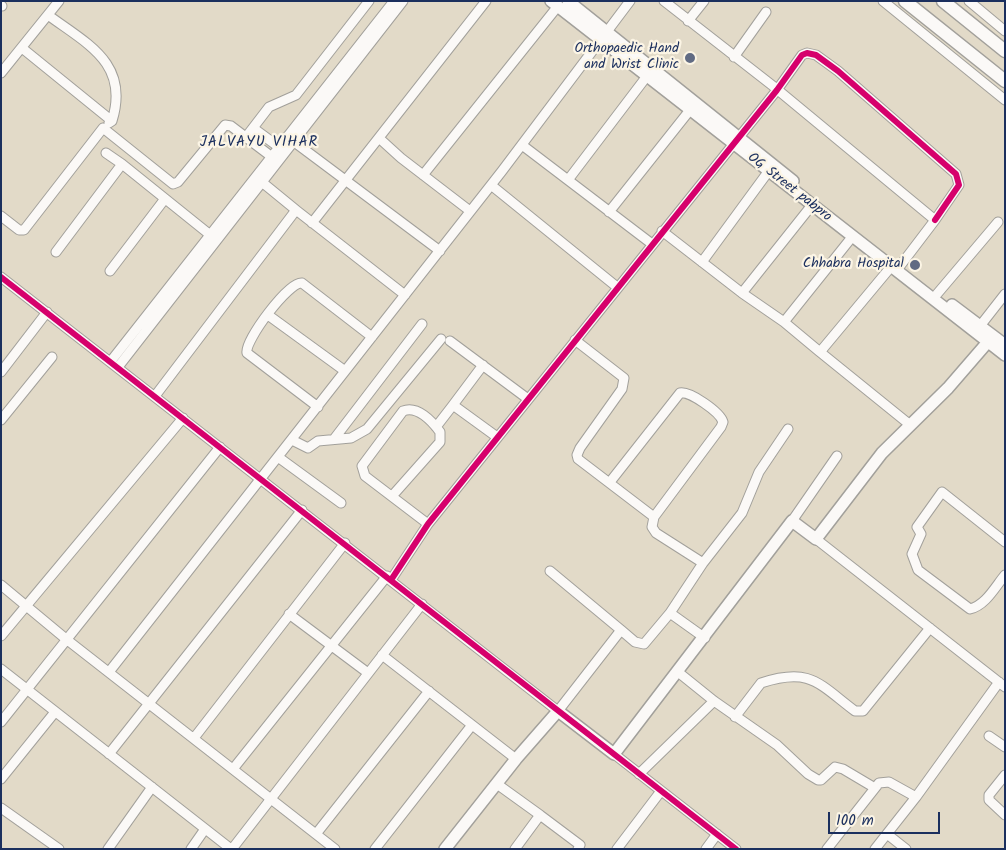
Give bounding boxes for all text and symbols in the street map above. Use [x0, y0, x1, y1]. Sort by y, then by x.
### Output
place label: Orthopaedic Hand and Wrist Clinic [574, 42, 679, 74]
marker: Orthopaedic Hand and Wrist Clinic [683, 51, 697, 65]
district label: JALVAYU VIHAR [198, 134, 320, 152]
street label: OG Street pabpro [744, 150, 834, 226]
place label: Chhabra Hospital [803, 257, 904, 273]
marker: Chhabra Hospital [908, 258, 922, 272]
scale bar [831, 802, 944, 834]
text: 100 m [836, 809, 874, 833]

